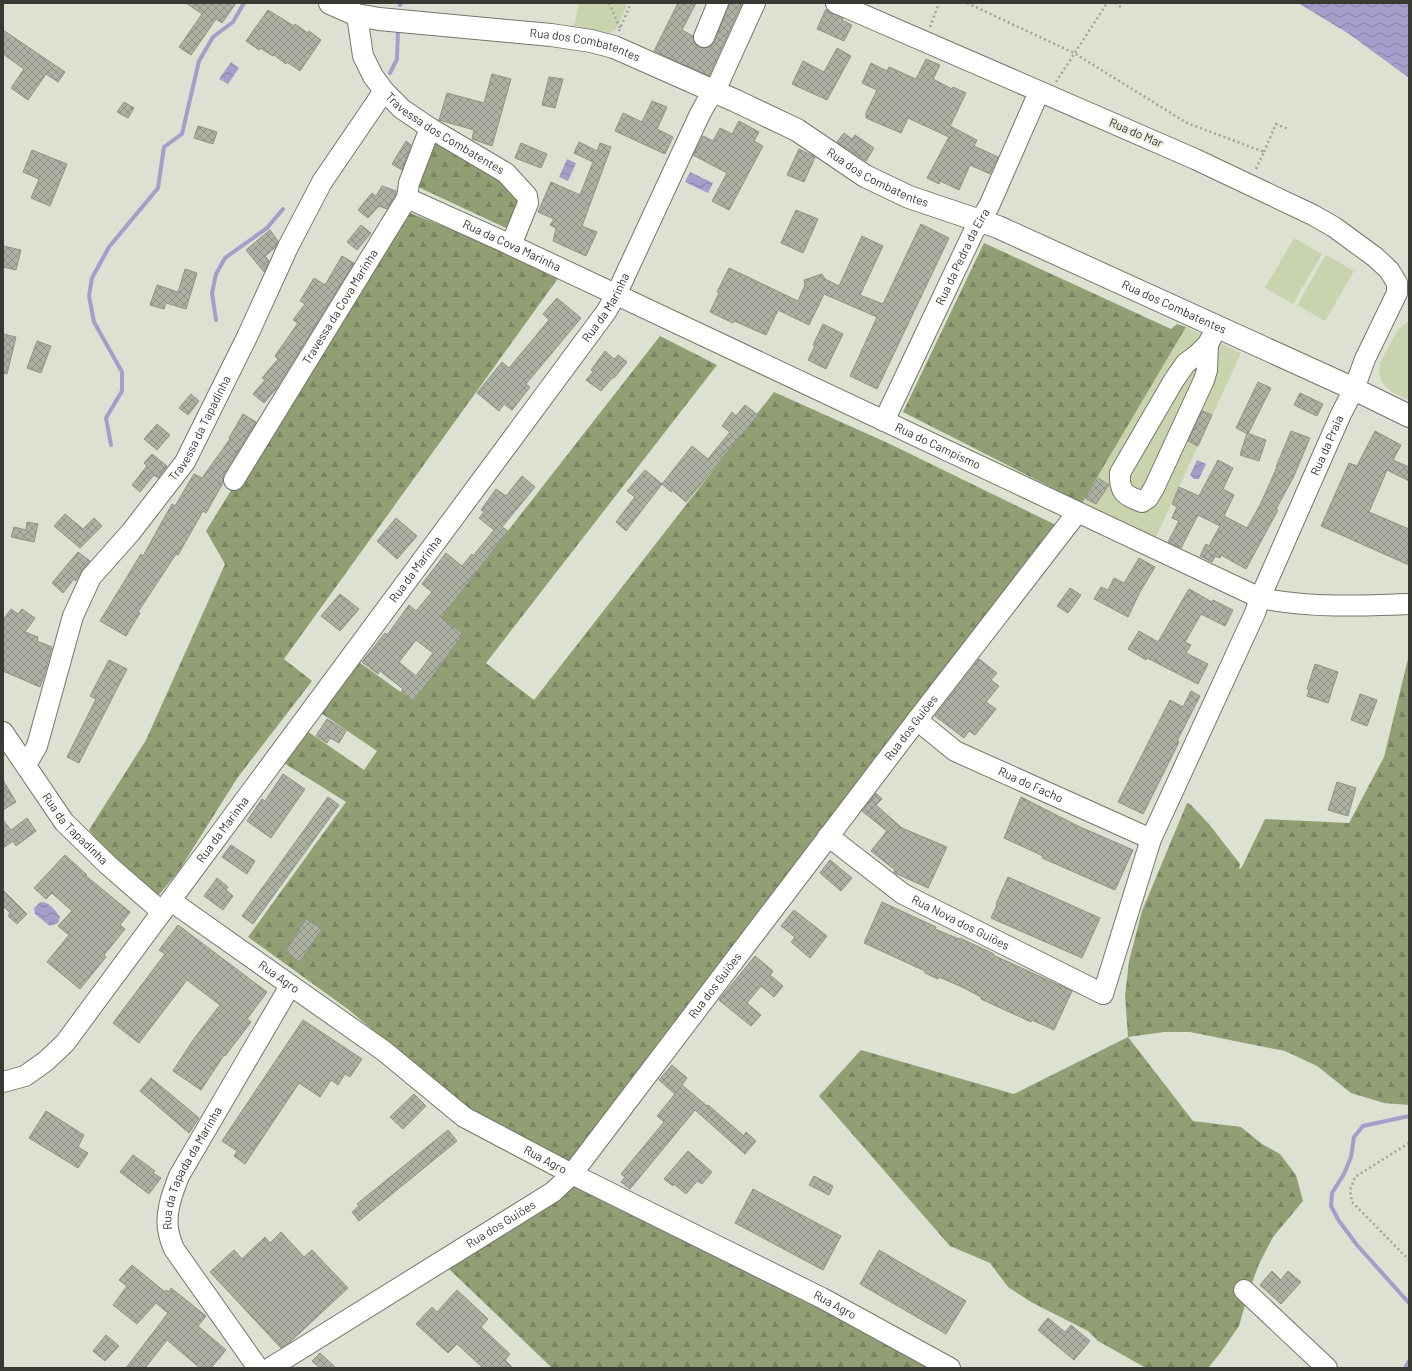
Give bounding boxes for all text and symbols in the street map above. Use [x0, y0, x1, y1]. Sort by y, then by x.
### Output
street label: Rua dos Combatentes [529, 25, 643, 64]
street label: Travessa dos Combatentes [383, 89, 507, 177]
street label: Rua do Mar [1107, 115, 1166, 150]
street label: Rua dos Combatentes [825, 144, 931, 209]
street label: Rua da Pedra da Eira [932, 206, 992, 307]
street label: Rua da Cova Marinha [461, 216, 563, 273]
street label: Travessa da Cova Marinha [299, 246, 380, 367]
street label: Rua da Marinha [578, 270, 631, 344]
street label: Rua dos Combatentes [1120, 276, 1229, 336]
street label: Travessa da Tapadinha [165, 373, 233, 483]
street label: Rua da Praia [1307, 413, 1346, 477]
street label: Rua do Campismo [893, 419, 983, 471]
street label: Rua da Marinha [386, 533, 444, 605]
street label: Rua dos Guiões [881, 691, 940, 763]
street label: Rua do Facho [996, 763, 1066, 805]
street label: Rua da Tapadinha [40, 790, 111, 867]
street label: Rua da Marinha [193, 793, 251, 865]
street label: Rua Nova dos Guiões [910, 891, 1012, 952]
street label: Rua dos Guiões [685, 949, 744, 1021]
street label: Rua Agro [256, 957, 303, 995]
street label: Rua da Tapada da Marinha [159, 1104, 224, 1231]
street label: Rua Agro [522, 1142, 570, 1176]
street label: Rua dos Guiões [463, 1197, 538, 1250]
street label: Rua Agro [811, 1287, 859, 1321]

